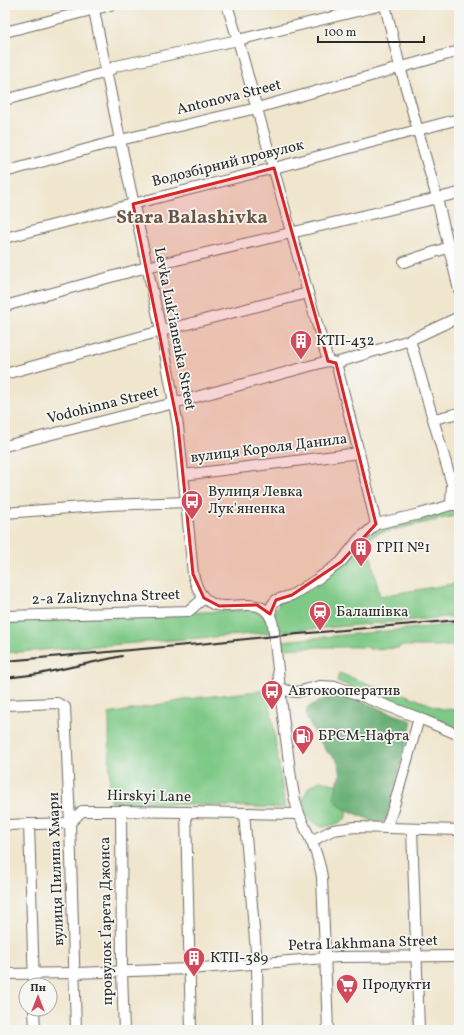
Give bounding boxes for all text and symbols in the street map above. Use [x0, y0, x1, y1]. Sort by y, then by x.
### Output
scale bar [318, 18, 424, 44]
text: 100 m [324, 25, 357, 41]
street label: Antonova Street [174, 75, 284, 121]
street label: Водозбірний провулок [150, 135, 306, 193]
district label: Stara Balashivka [116, 205, 268, 231]
street label: Levka Lukʼianenka Street [148, 246, 200, 412]
building icon: КТП-432 [288, 328, 314, 361]
place label: КТП-432 [316, 331, 375, 352]
street label: Vodohinna Street [45, 382, 161, 430]
street label: вулиця Короля Данила [190, 429, 348, 469]
place label: Вулиця Левка Лук'яненка [208, 482, 303, 520]
bus stop icon: Вулиця Левка Лук'яненка [179, 488, 205, 521]
building icon: ГРП №1 [348, 535, 374, 568]
place label: ГРП №1 [376, 538, 430, 559]
street label: 2-a Zaliznychna Street [31, 585, 181, 611]
station icon: Балашівка [307, 599, 333, 632]
place label: Балашівка [336, 602, 408, 623]
bus stop icon: Автокооператив [259, 678, 285, 711]
place label: Автокооператив [288, 681, 400, 702]
fuel station icon: БРСМ-Нафта [290, 723, 316, 756]
place label: БРСМ-Нафта [318, 726, 409, 747]
street label: Hirskyi Lane [107, 786, 191, 808]
street label: вулиця Пилипа Хмари [44, 792, 70, 946]
street label: провулок Ґарета Джонса [95, 837, 119, 1005]
street label: Petra Lakhmana Street [288, 931, 438, 957]
building icon: КТП-389 [181, 945, 207, 978]
place label: КТП-389 [210, 948, 269, 969]
supermarket icon: Продукти [334, 972, 360, 1005]
place label: Продукти [362, 975, 431, 996]
north arrow [18, 977, 58, 1017]
text: Пн [30, 981, 46, 996]

